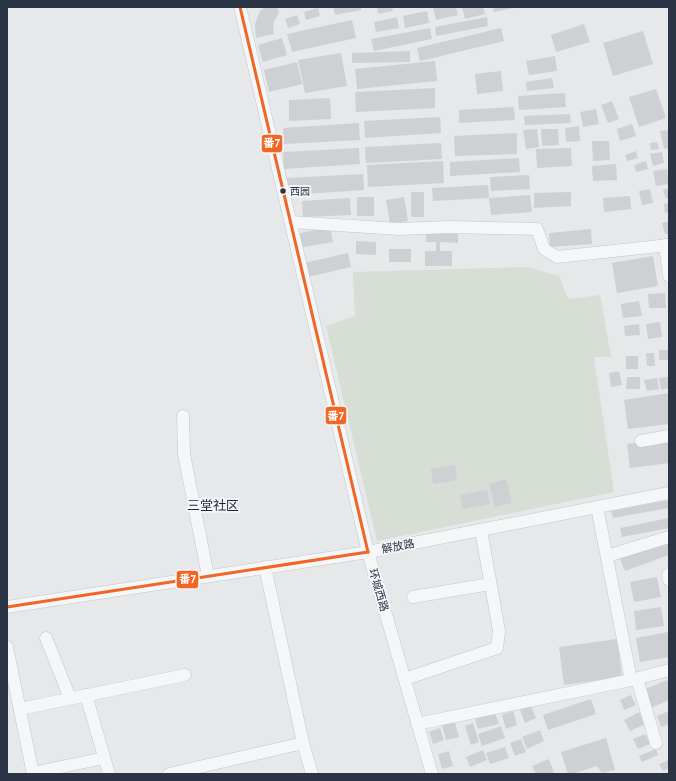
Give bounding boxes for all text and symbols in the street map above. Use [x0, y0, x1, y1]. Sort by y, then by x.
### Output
line badge: 番7 [261, 134, 283, 153]
text: 番7 [263, 136, 281, 150]
place label: 西园 [290, 185, 310, 198]
marker: 西园 [278, 186, 288, 196]
line badge: 番7 [325, 406, 347, 425]
text: 番7 [327, 409, 345, 423]
district label: 三堂社区 [187, 497, 239, 514]
street label: 解放路 [380, 536, 416, 556]
street label: 环城西路 [366, 567, 392, 613]
line badge: 番7 [176, 570, 199, 589]
text: 番7 [179, 572, 197, 586]

